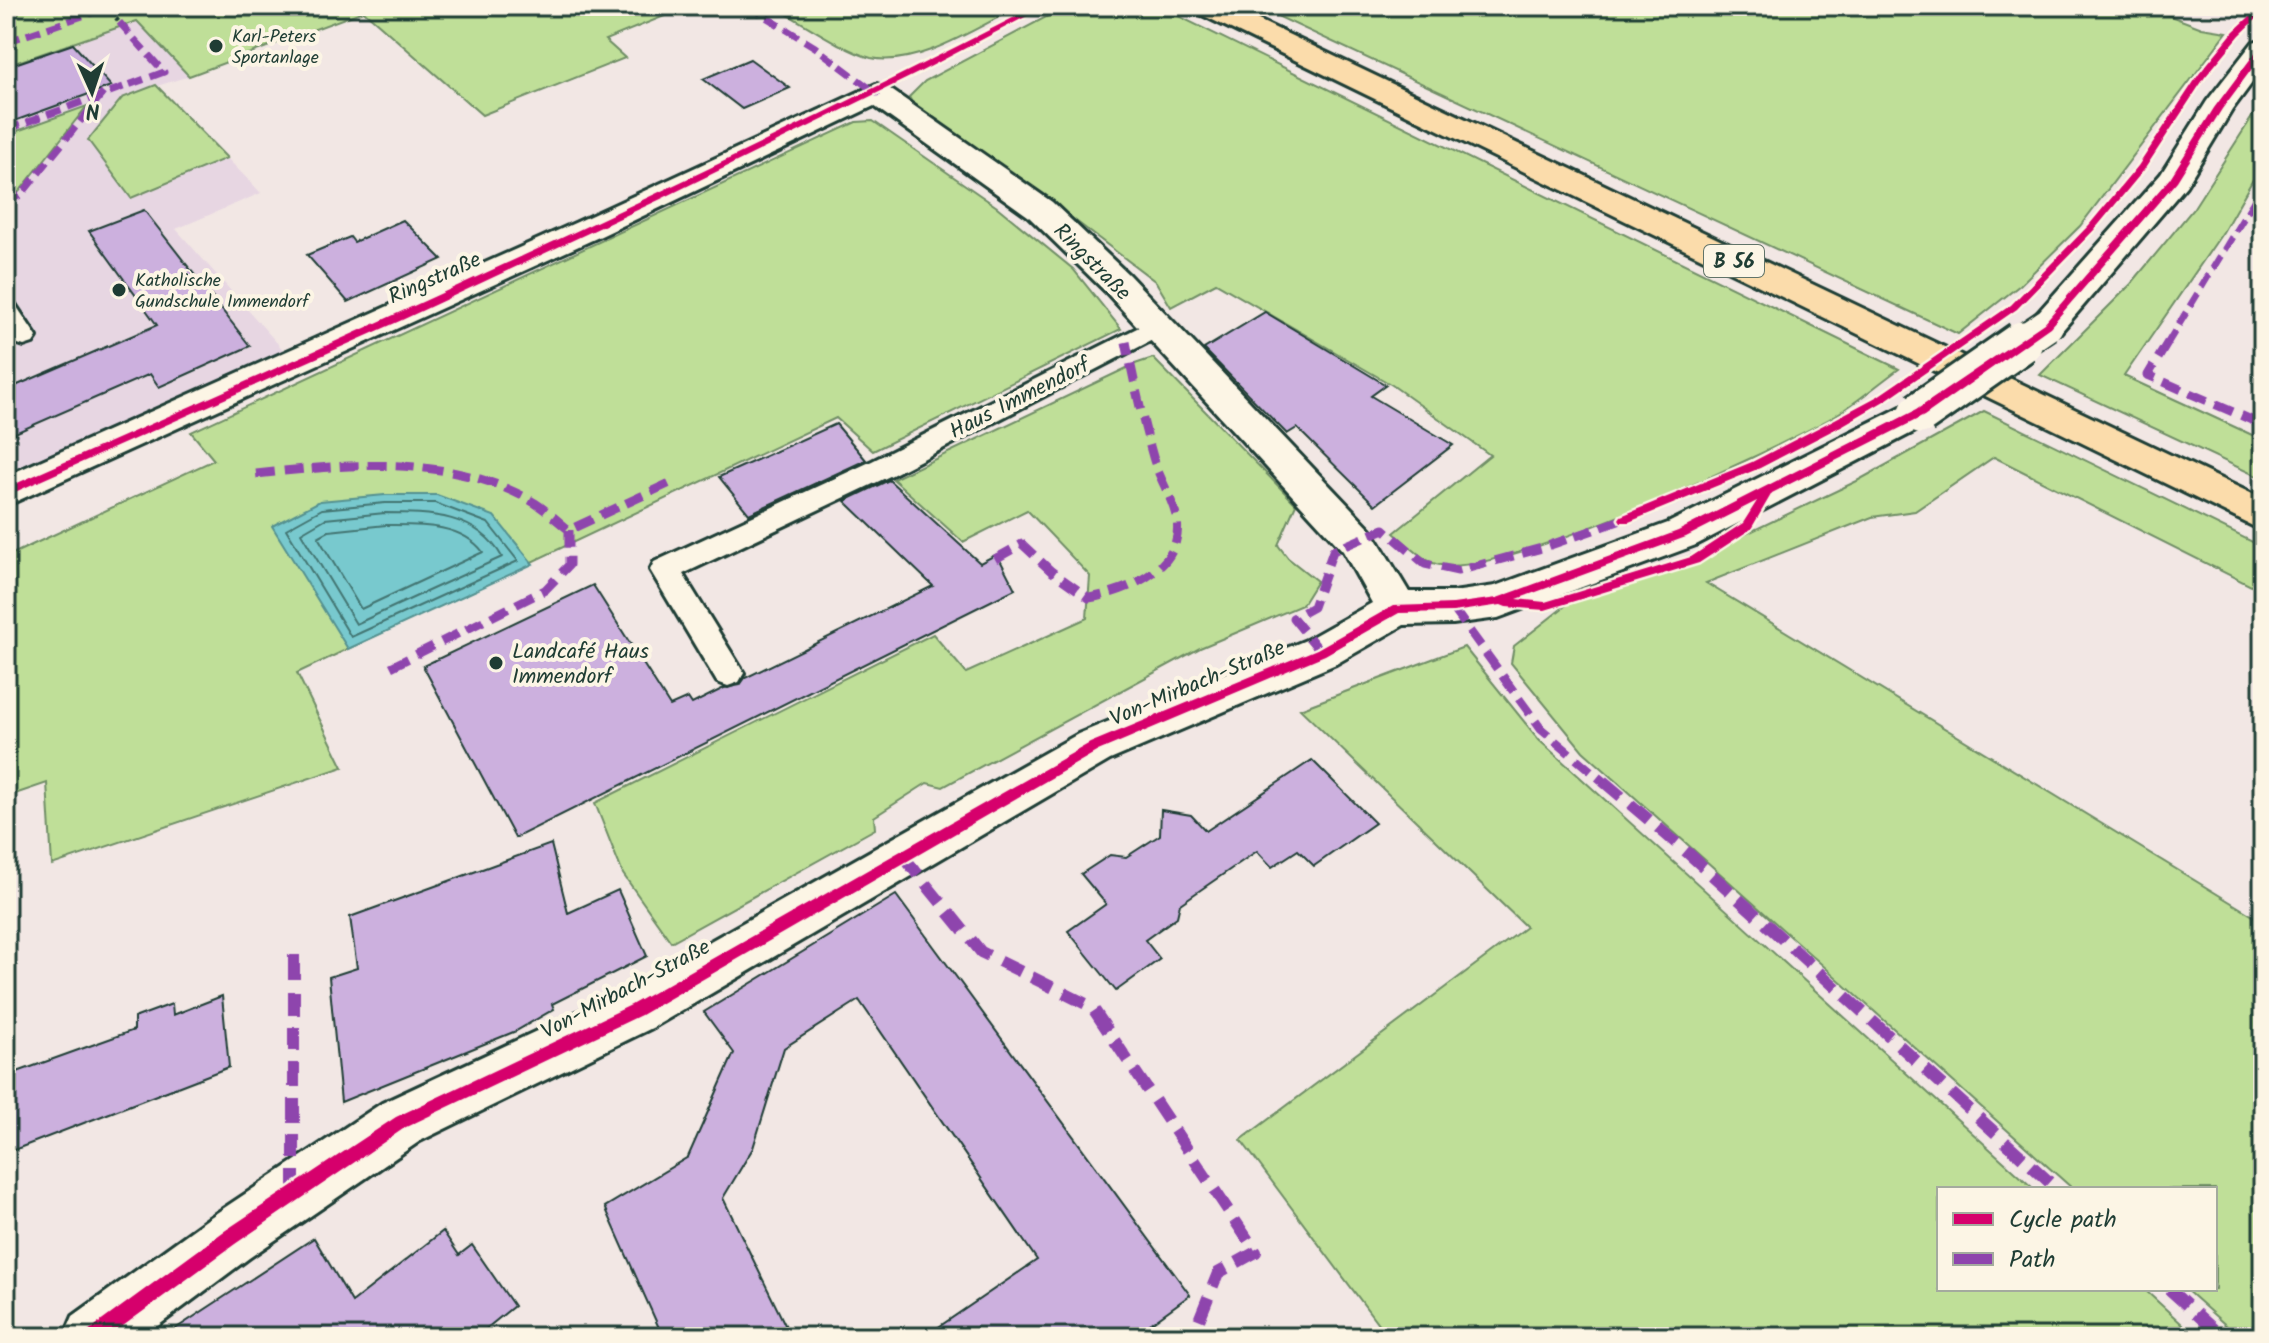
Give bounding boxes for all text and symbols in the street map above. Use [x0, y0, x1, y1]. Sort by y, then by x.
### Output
place label: Karl-Peters Sportanlage [232, 23, 319, 73]
marker: Karl-Peters Sportanlage [207, 37, 225, 55]
north arrow [52, 52, 132, 132]
text: N [85, 92, 101, 127]
street label: Ringstraße [1044, 216, 1139, 310]
street label: Ringstraße [383, 243, 487, 315]
road number: B 56 [1704, 245, 1764, 277]
place label: Katholische Gundschule Immendorf [135, 267, 311, 317]
marker: Katholische Gundschule Immendorf [110, 281, 128, 299]
street label: Haus Immendorf [944, 347, 1099, 450]
street label: Von-Mirbach-Straße [1105, 632, 1291, 737]
place label: Landcafé Haus Immendorf [512, 635, 650, 695]
marker: Landcafé Haus Immendorf [487, 654, 505, 672]
street label: Von-Mirbach-Straße [535, 931, 717, 1050]
legend [1937, 1187, 2217, 1291]
text: Cycle path [2009, 1201, 2117, 1240]
text: Path [2009, 1241, 2055, 1280]

